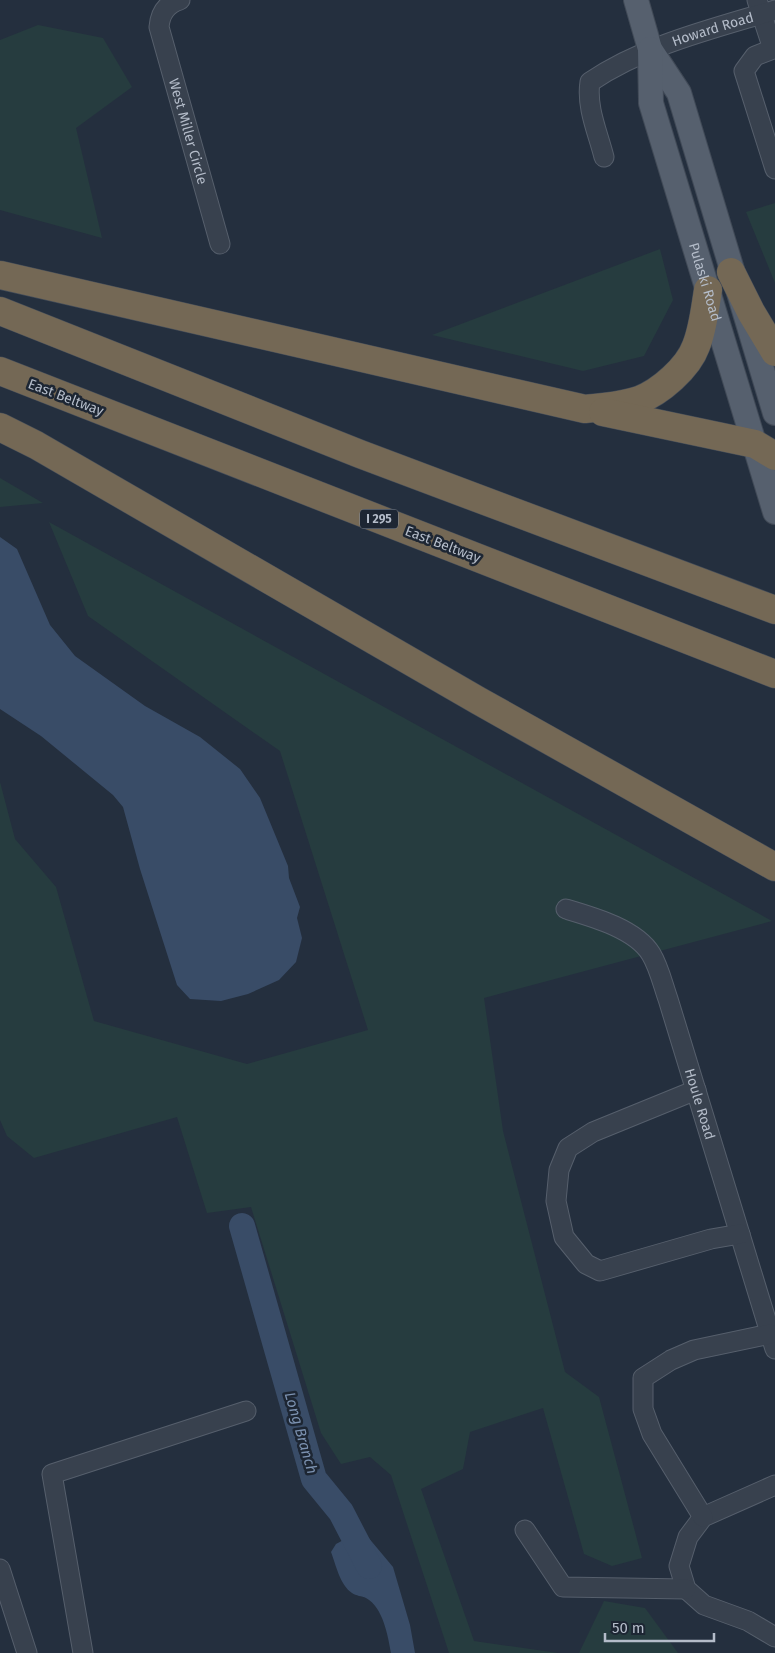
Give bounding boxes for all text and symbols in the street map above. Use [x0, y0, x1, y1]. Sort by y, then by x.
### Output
street label: Howard Road [670, 9, 756, 50]
street label: West Miller Circle [165, 77, 211, 186]
street label: Pulaski Road [685, 241, 725, 323]
street label: East Beltway [26, 375, 106, 420]
road number: I 295 [360, 509, 398, 528]
street label: East Beltway [403, 522, 483, 567]
street label: Houle Road [681, 1066, 718, 1142]
water label: Long Branch [281, 1390, 321, 1476]
scale bar [605, 1610, 714, 1642]
text: 50 m [612, 1619, 645, 1637]

